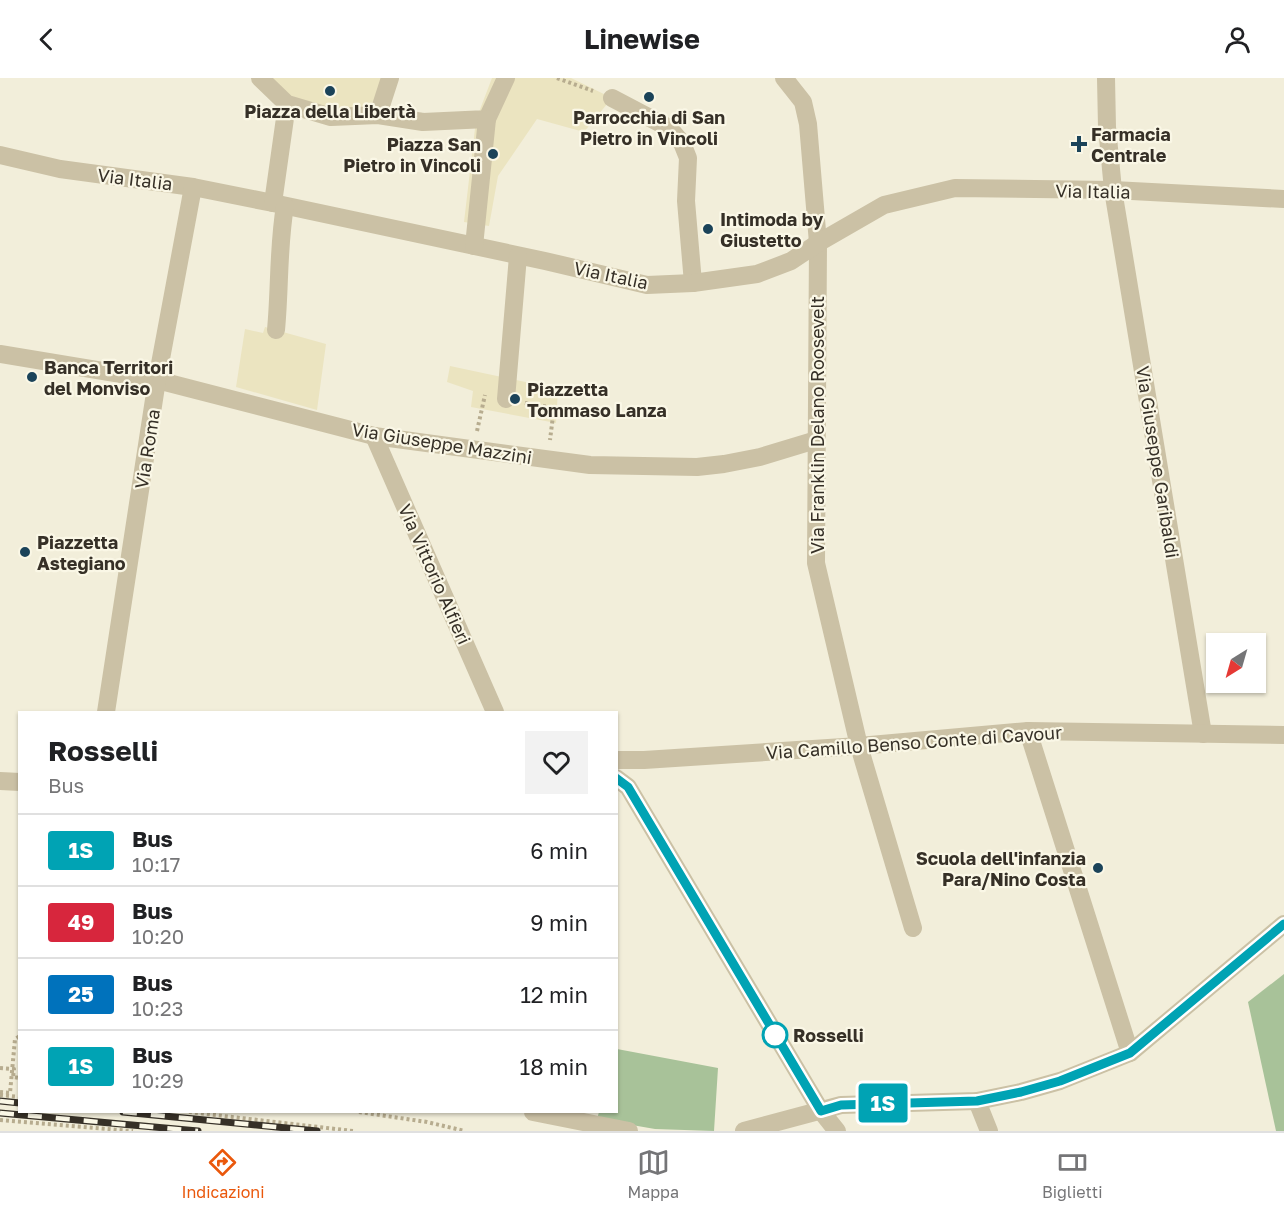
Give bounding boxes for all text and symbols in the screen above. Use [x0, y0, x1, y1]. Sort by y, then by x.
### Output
icon: back [30, 23, 63, 56]
text: Linewise [584, 23, 700, 55]
icon: person [1221, 23, 1254, 56]
marker: Piazza della Libertà [323, 84, 337, 98]
marker: Parrocchia di San Pietro in Vincoli [642, 90, 656, 104]
place label: Piazza della Libertà [244, 100, 416, 122]
place label: Parrocchia di San Pietro in Vincoli [573, 106, 725, 149]
place label: Farmacia Centrale [1091, 123, 1171, 166]
place label: Piazza San Pietro in Vincoli [343, 133, 481, 176]
marker: Farmacia Centrale [1072, 137, 1086, 151]
marker: Piazza San Pietro in Vincoli [486, 147, 500, 161]
street label: Via Italia [96, 163, 174, 195]
street label: Via Italia [1055, 179, 1131, 203]
place label: Intimoda by Giustetto [720, 208, 823, 251]
marker: Intimoda by Giustetto [701, 222, 715, 236]
street label: Via Italia [572, 256, 650, 294]
street label: Via Franklin Delano Roosevelt [806, 296, 828, 554]
place label: Banca Territori del Monviso [44, 356, 173, 399]
street label: Via Giuseppe Garibaldi [1132, 364, 1184, 560]
marker: Banca Territori del Monviso [25, 370, 39, 384]
place label: Piazzetta Tommaso Lanza [527, 378, 667, 421]
marker: Piazzetta Tommaso Lanza [508, 392, 522, 406]
street label: Via Roma [130, 408, 164, 490]
street label: Via Giuseppe Mazzini [350, 418, 534, 468]
street label: Via Vittorio Alfieri [394, 500, 476, 648]
place label: Piazzetta Astegiano [37, 531, 126, 574]
marker: Piazzetta Astegiano [18, 545, 32, 559]
north arrow [1206, 633, 1266, 693]
map controls [1206, 633, 1266, 693]
street label: Via Camillo Benso Conte di Cavour [765, 721, 1063, 763]
button: heart [525, 731, 588, 794]
text: Rosselli [48, 734, 158, 767]
text: Bus [48, 773, 84, 797]
text: Bus [132, 825, 173, 852]
text: 1S [69, 837, 93, 863]
text: 6 min [530, 837, 588, 864]
place label: Scuola dell'infanzia Para/Nino Costa [916, 847, 1086, 890]
text: 10:17 [132, 852, 180, 876]
marker: Scuola dell'infanzia Para/Nino Costa [1091, 861, 1105, 875]
text: Bus [132, 897, 173, 924]
text: 49 [68, 909, 94, 935]
text: 9 min [530, 909, 588, 936]
text: 10:20 [132, 924, 184, 948]
text: Bus [132, 969, 173, 996]
text: 25 [68, 981, 94, 1007]
text: 12 min [520, 981, 588, 1008]
text: 10:23 [132, 996, 183, 1020]
marker: Rosselli [762, 1022, 788, 1048]
place label: Rosselli [793, 1024, 864, 1046]
text: Bus [132, 1041, 173, 1068]
text: 1S [69, 1053, 93, 1079]
text: 18 min [520, 1053, 588, 1080]
text: 10:29 [132, 1068, 184, 1092]
line badge: 1S [856, 1084, 910, 1122]
text: 1S [871, 1090, 895, 1116]
tab: Indicazioni [182, 1146, 264, 1202]
tab: Mappa [627, 1146, 679, 1202]
tab: Biglietti [1042, 1146, 1102, 1202]

